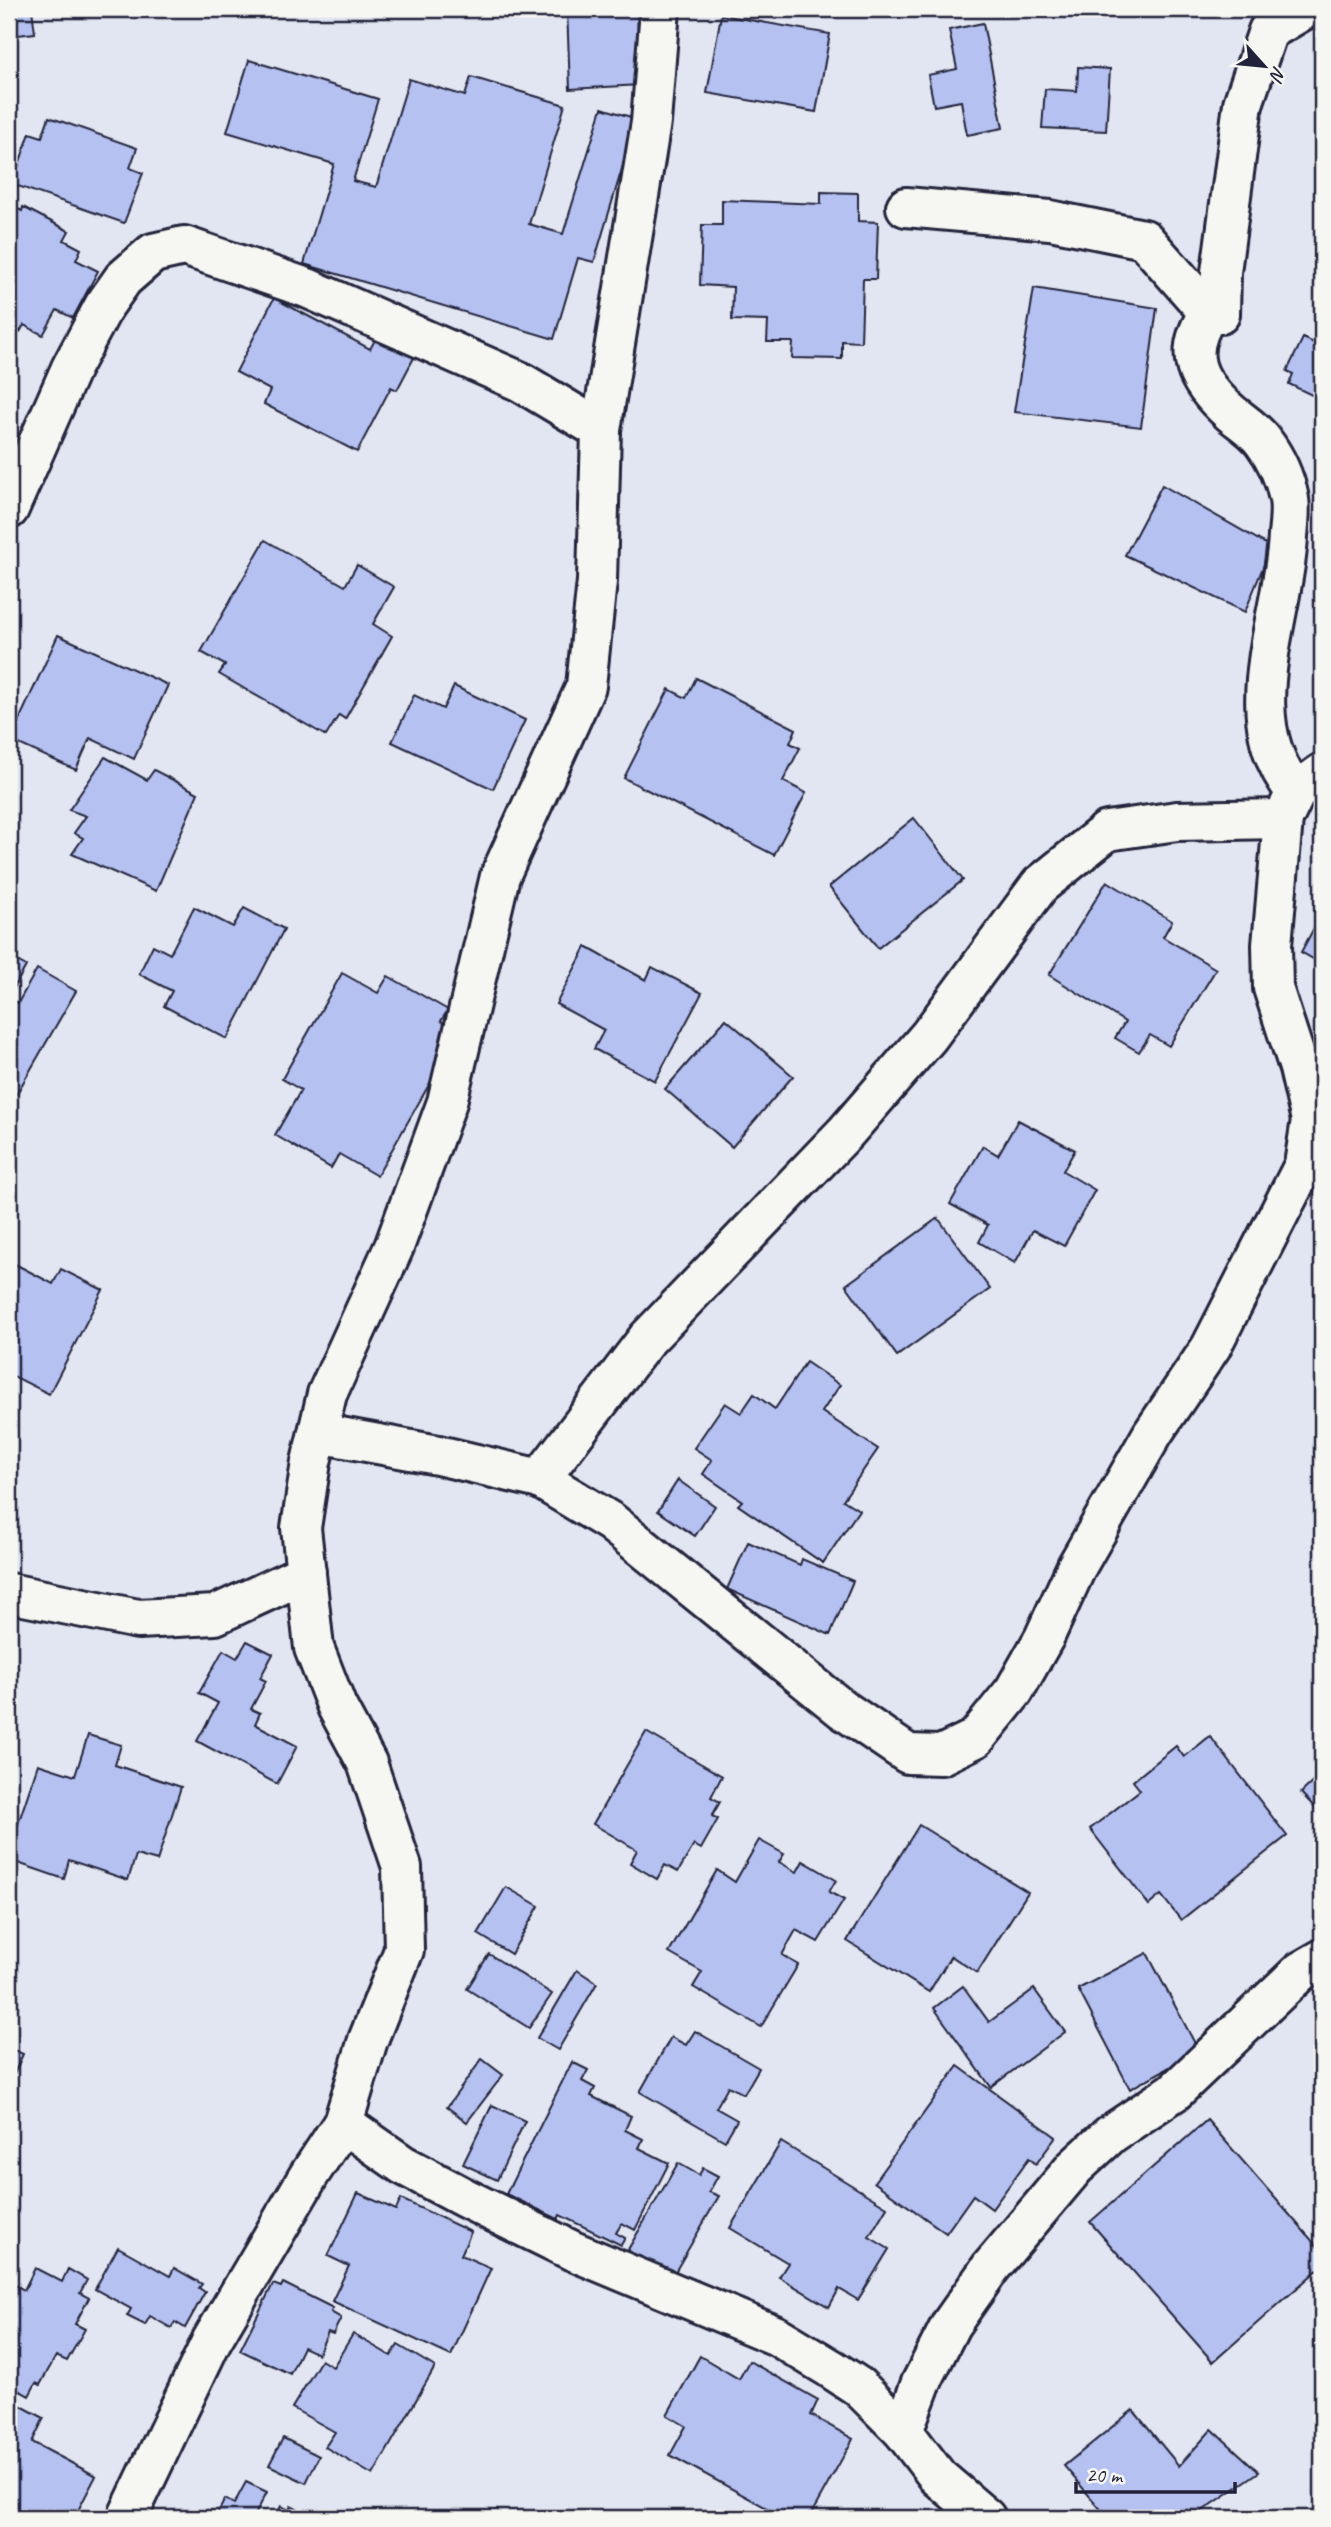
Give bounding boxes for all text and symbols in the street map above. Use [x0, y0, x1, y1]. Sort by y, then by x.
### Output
north arrow [1230, 32, 1300, 102]
text: N [1263, 63, 1292, 87]
scale bar [1076, 2450, 1235, 2494]
text: 20 m [1086, 2462, 1124, 2488]

